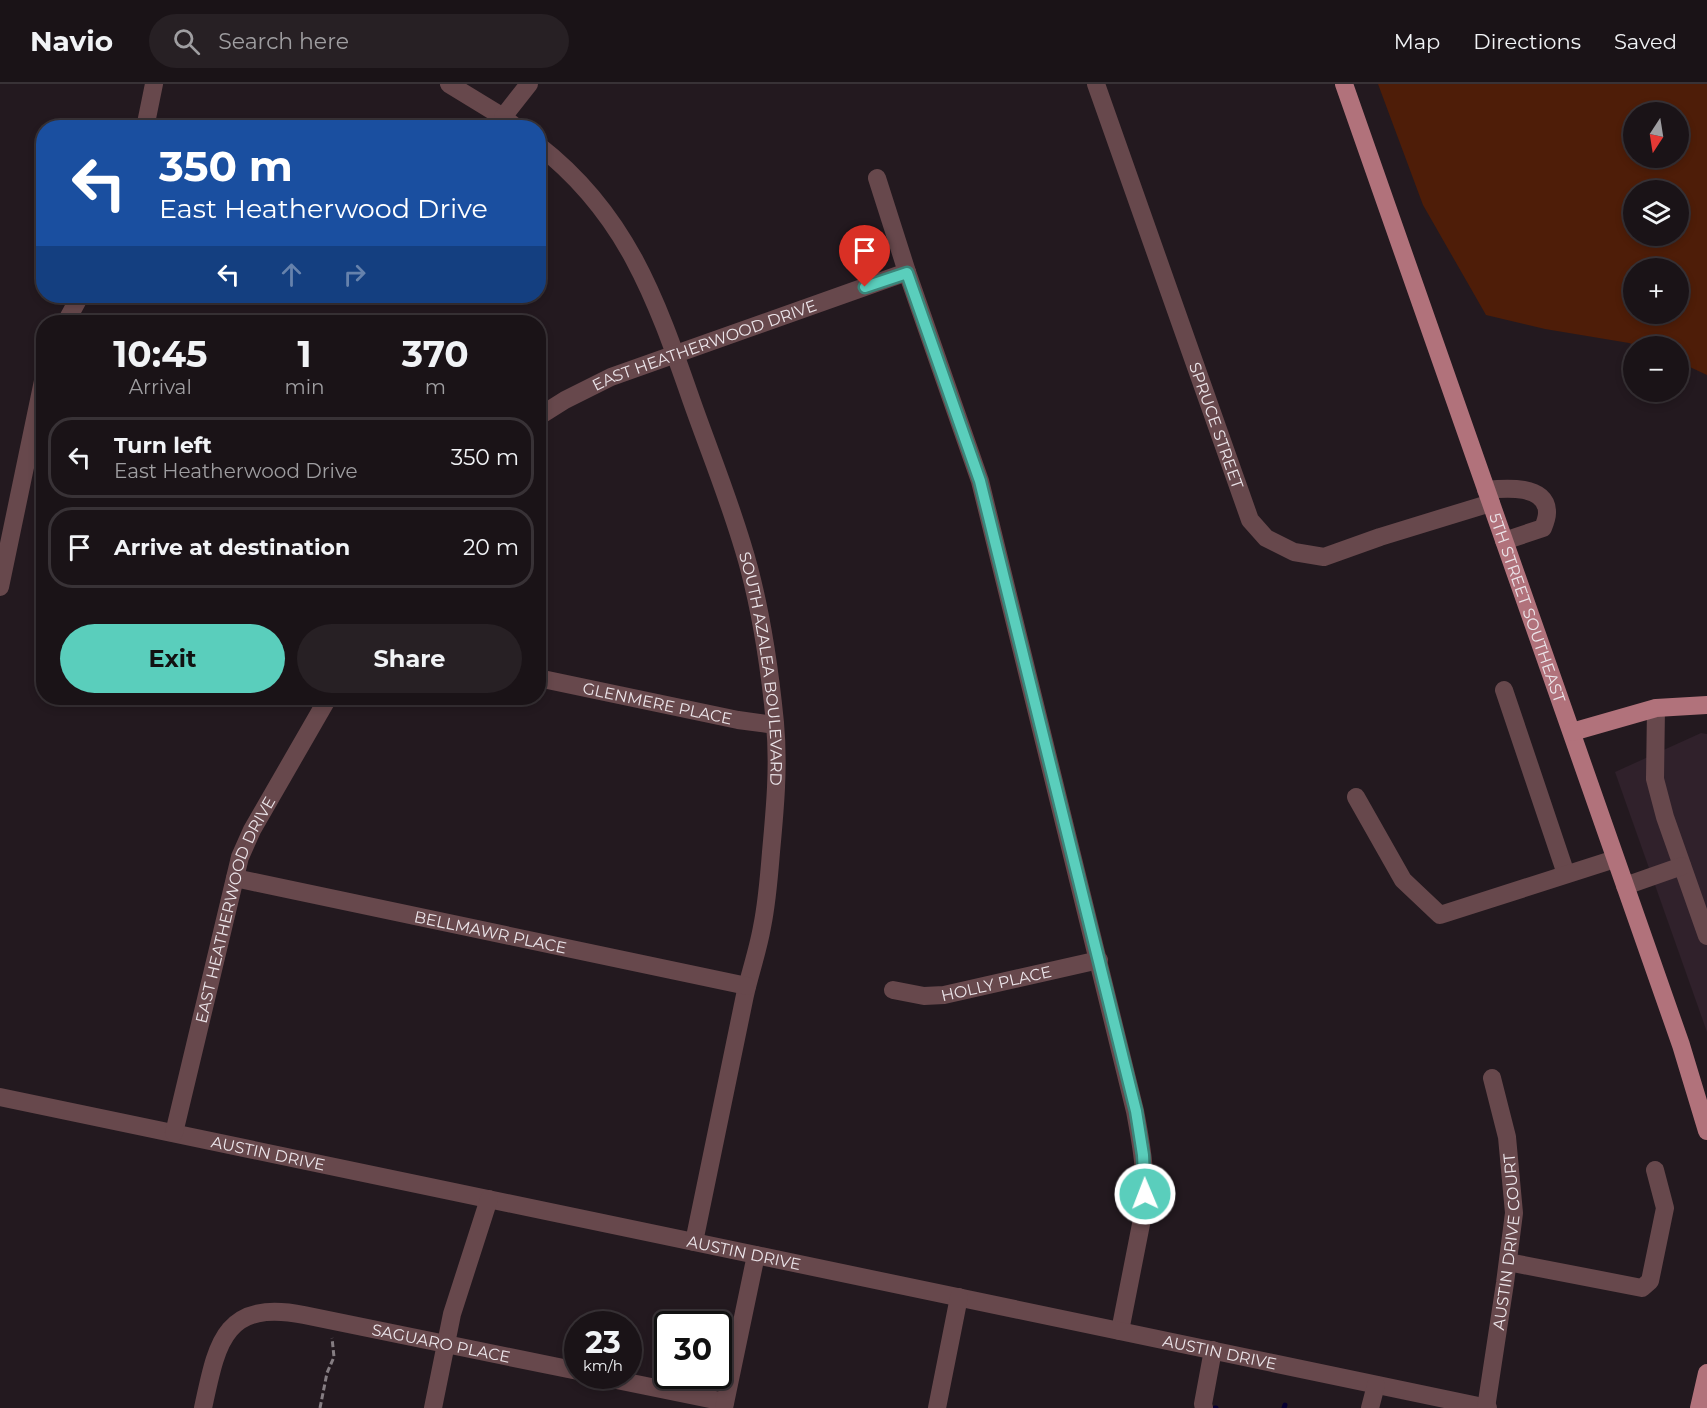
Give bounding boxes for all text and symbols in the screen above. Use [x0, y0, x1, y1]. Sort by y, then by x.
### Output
search box [149, 14, 569, 68]
text: Navio [30, 24, 113, 58]
icon: search [170, 25, 203, 58]
text: Search here [218, 28, 349, 55]
text: Map [1394, 29, 1440, 54]
text: Directions [1473, 29, 1581, 54]
text: Saved [1614, 29, 1677, 54]
north arrow [1623, 102, 1689, 168]
map controls [1623, 102, 1689, 402]
text: 350 m [159, 140, 293, 192]
icon: left [60, 144, 138, 222]
button: layers [1623, 180, 1689, 246]
text: East Heatherwood Drive [159, 192, 488, 225]
pin [839, 225, 890, 287]
icon: arrive [848, 234, 881, 267]
icon: left [212, 258, 245, 291]
icon: ahead [275, 258, 308, 291]
icon: right [338, 258, 371, 291]
button: + [1623, 258, 1689, 324]
street label: EAST HEATHERWOOD DRIVE [589, 296, 819, 395]
text: 10:45 [113, 332, 207, 376]
text: 1 [298, 332, 312, 376]
text: 370 [402, 332, 469, 376]
button: − [1623, 336, 1689, 402]
street label: SPRUCE STREET [1185, 360, 1247, 492]
text: Arrival [129, 375, 192, 399]
text: min [285, 375, 325, 399]
text: m [425, 375, 446, 399]
text: Turn left [114, 432, 212, 459]
icon: left [63, 441, 96, 474]
text: 350 m [451, 444, 519, 471]
text: East Heatherwood Drive [114, 459, 358, 483]
street label: 5TH STREET SOUTHEAST [1485, 511, 1569, 706]
icon: arrive [63, 531, 96, 564]
text: Arrive at destination [114, 534, 350, 561]
text: 20 m [463, 534, 519, 561]
street label: SOUTH AZALEA BOULEVARD [735, 550, 786, 786]
button: Exit [60, 624, 285, 693]
button: Share [297, 624, 522, 693]
street label: GLENMERE PLACE [581, 679, 734, 728]
street label: EAST HEATHERWOOD DRIVE [192, 793, 279, 1025]
street label: BELLMAWR PLACE [412, 907, 568, 958]
street label: HOLLY PLACE [939, 962, 1053, 1005]
street label: AUSTIN DRIVE [209, 1132, 327, 1175]
street label: AUSTIN DRIVE COURT [1489, 1152, 1524, 1331]
position arrow [1113, 1162, 1177, 1226]
street label: AUSTIN DRIVE [685, 1232, 802, 1274]
speed limit sign: 30 [654, 1311, 732, 1389]
street label: SAGUARO PLACE [370, 1320, 512, 1367]
text: 23 [585, 1324, 621, 1361]
street label: AUSTIN DRIVE [1161, 1331, 1278, 1374]
text: km/h [583, 1356, 623, 1375]

